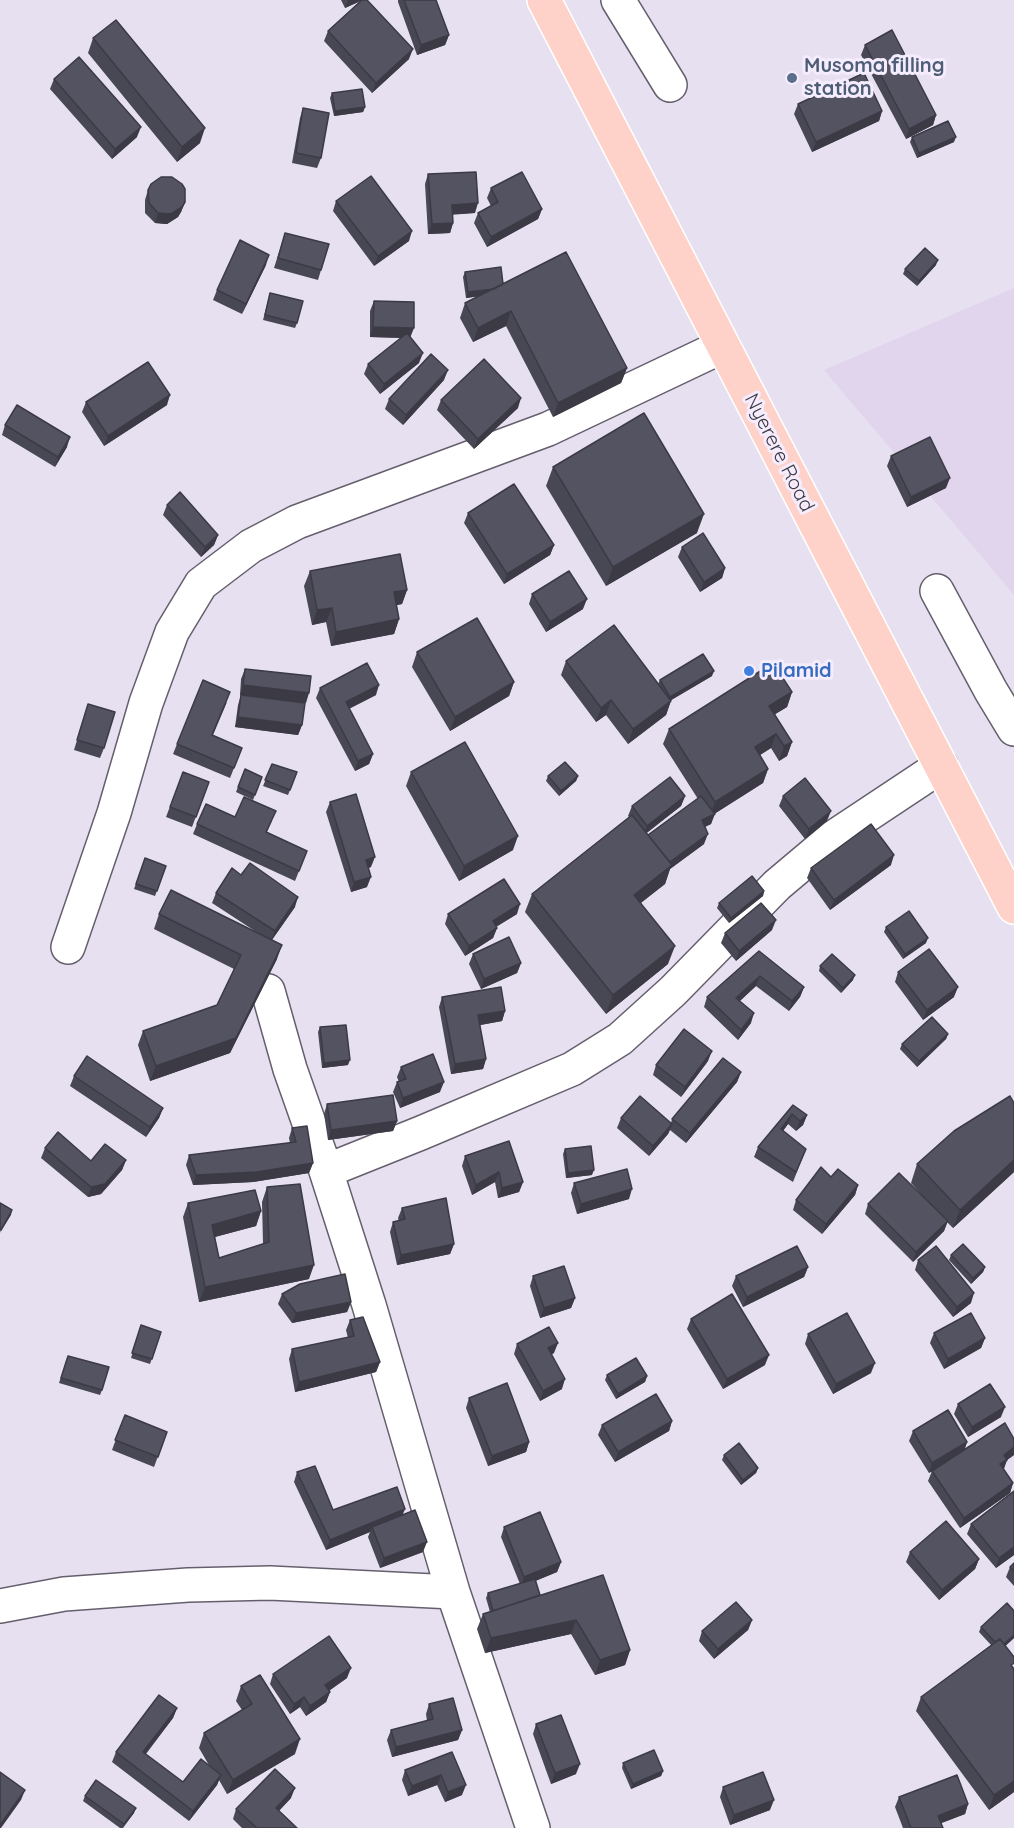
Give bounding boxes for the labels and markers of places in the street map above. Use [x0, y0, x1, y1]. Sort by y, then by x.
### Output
place label: Musoma filling station [804, 54, 944, 101]
marker: Musoma filling station [785, 71, 799, 85]
place label: Pilamid [761, 659, 831, 683]
marker: Pilamid [742, 664, 756, 678]

